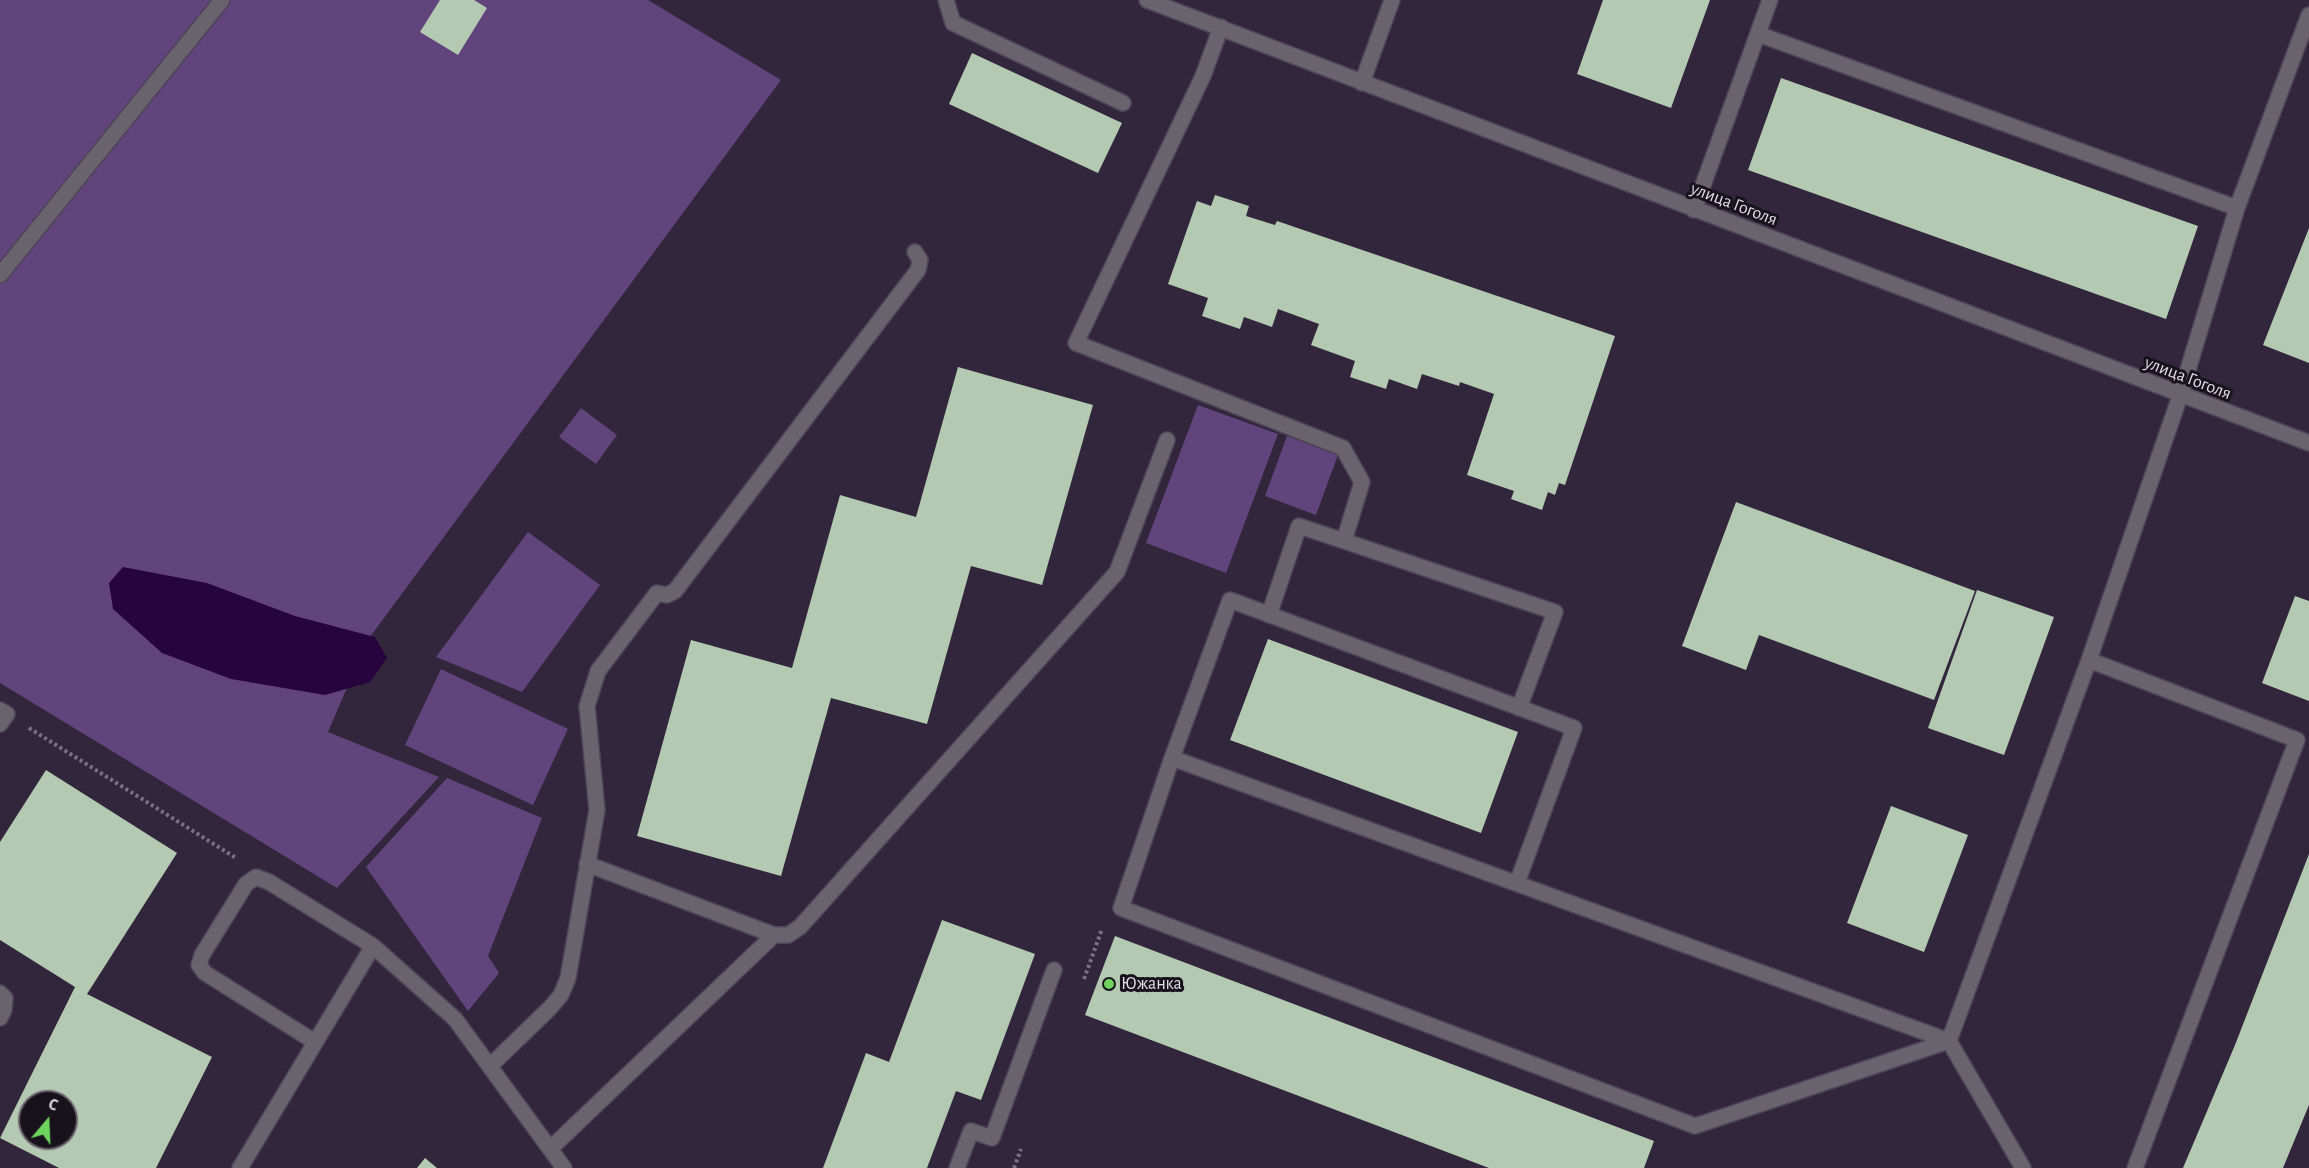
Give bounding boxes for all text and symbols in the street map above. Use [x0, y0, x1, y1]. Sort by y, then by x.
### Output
street label: улица Гоголя [1687, 178, 1781, 230]
street label: улица Гоголя [2141, 352, 2235, 404]
place label: Южанка [1121, 973, 1182, 995]
marker: Южанка [1102, 977, 1116, 991]
north arrow [18, 1090, 78, 1150]
text: С [46, 1096, 60, 1114]

